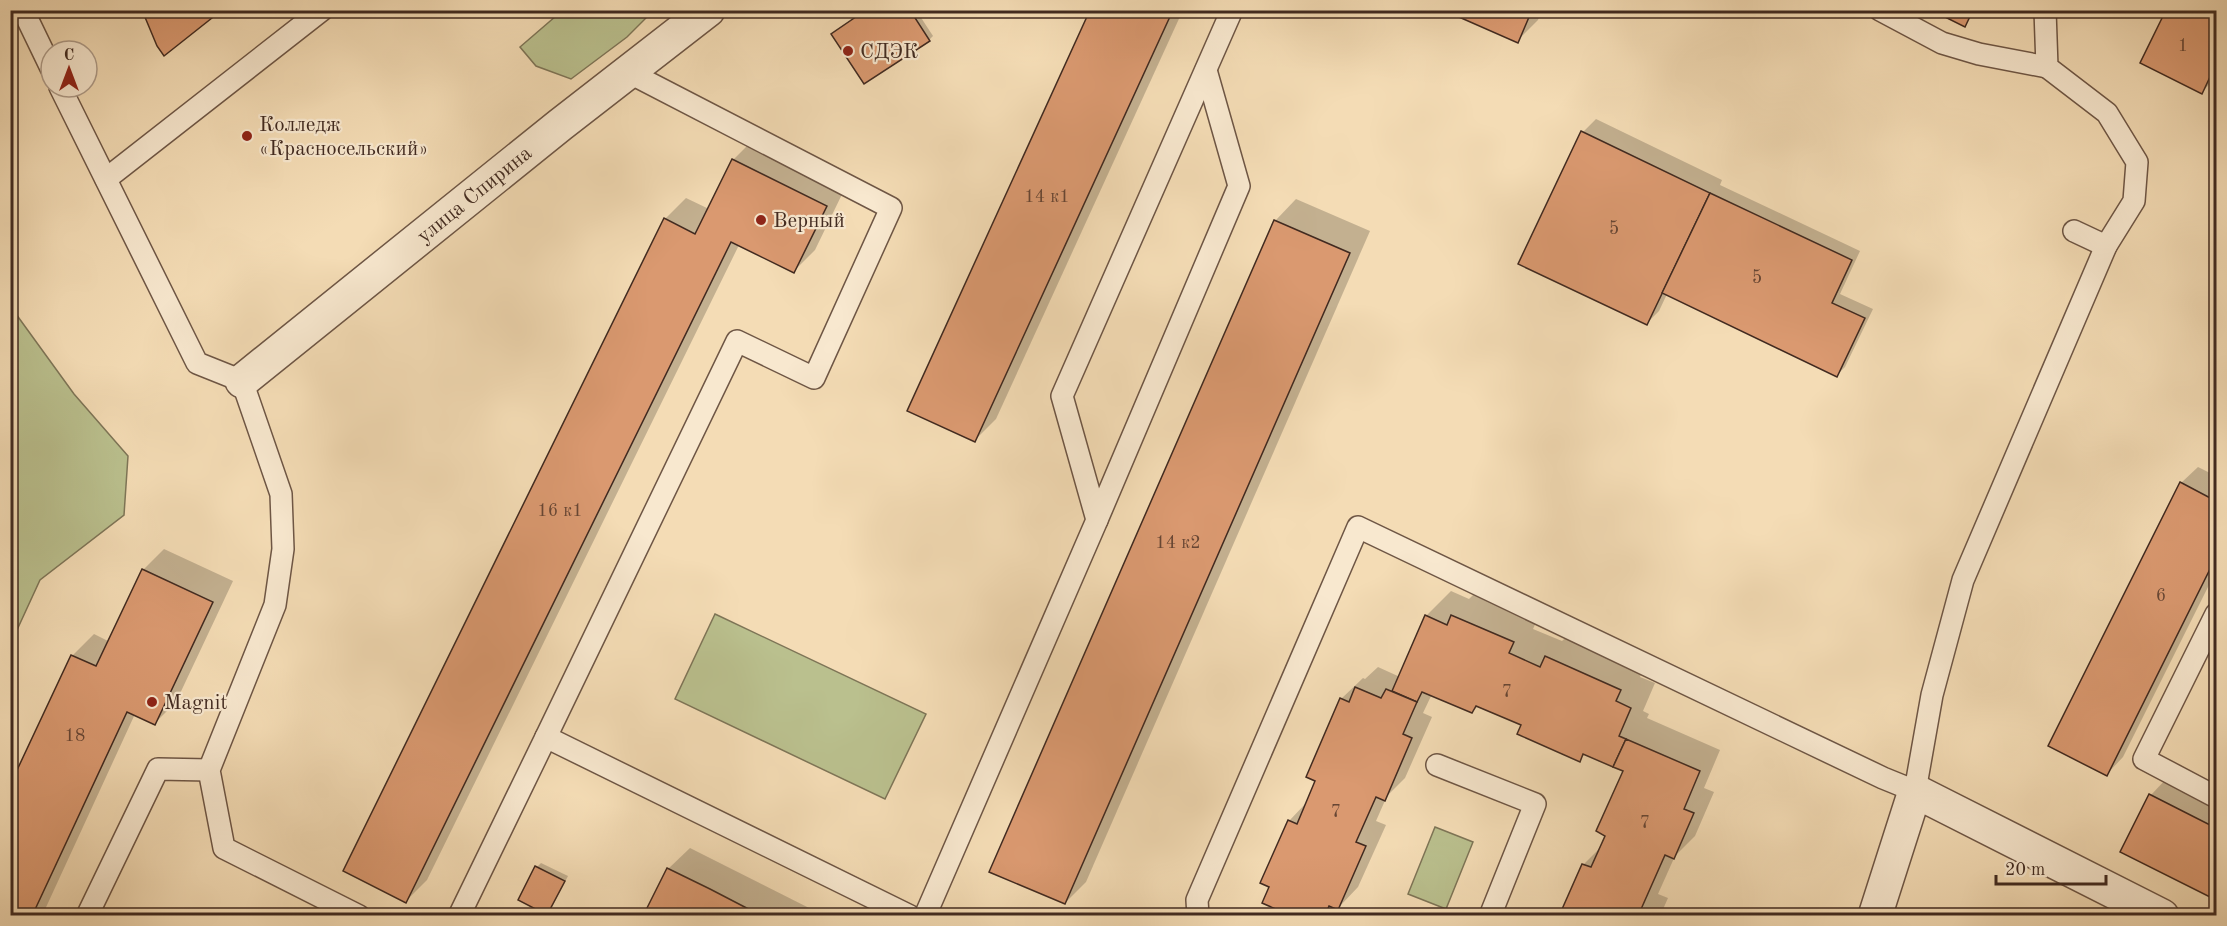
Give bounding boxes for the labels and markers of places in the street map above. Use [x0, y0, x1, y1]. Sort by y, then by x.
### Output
place label: СДЭК [860, 42, 918, 63]
marker: СДЭК [841, 44, 855, 58]
place label: Колледж «Красносельский» [259, 115, 428, 160]
marker: Колледж «Красносельский» [240, 129, 254, 143]
place label: Верный [773, 211, 845, 232]
marker: Верный [754, 213, 768, 227]
place label: Magnit [164, 693, 228, 714]
marker: Magnit [145, 695, 159, 709]

